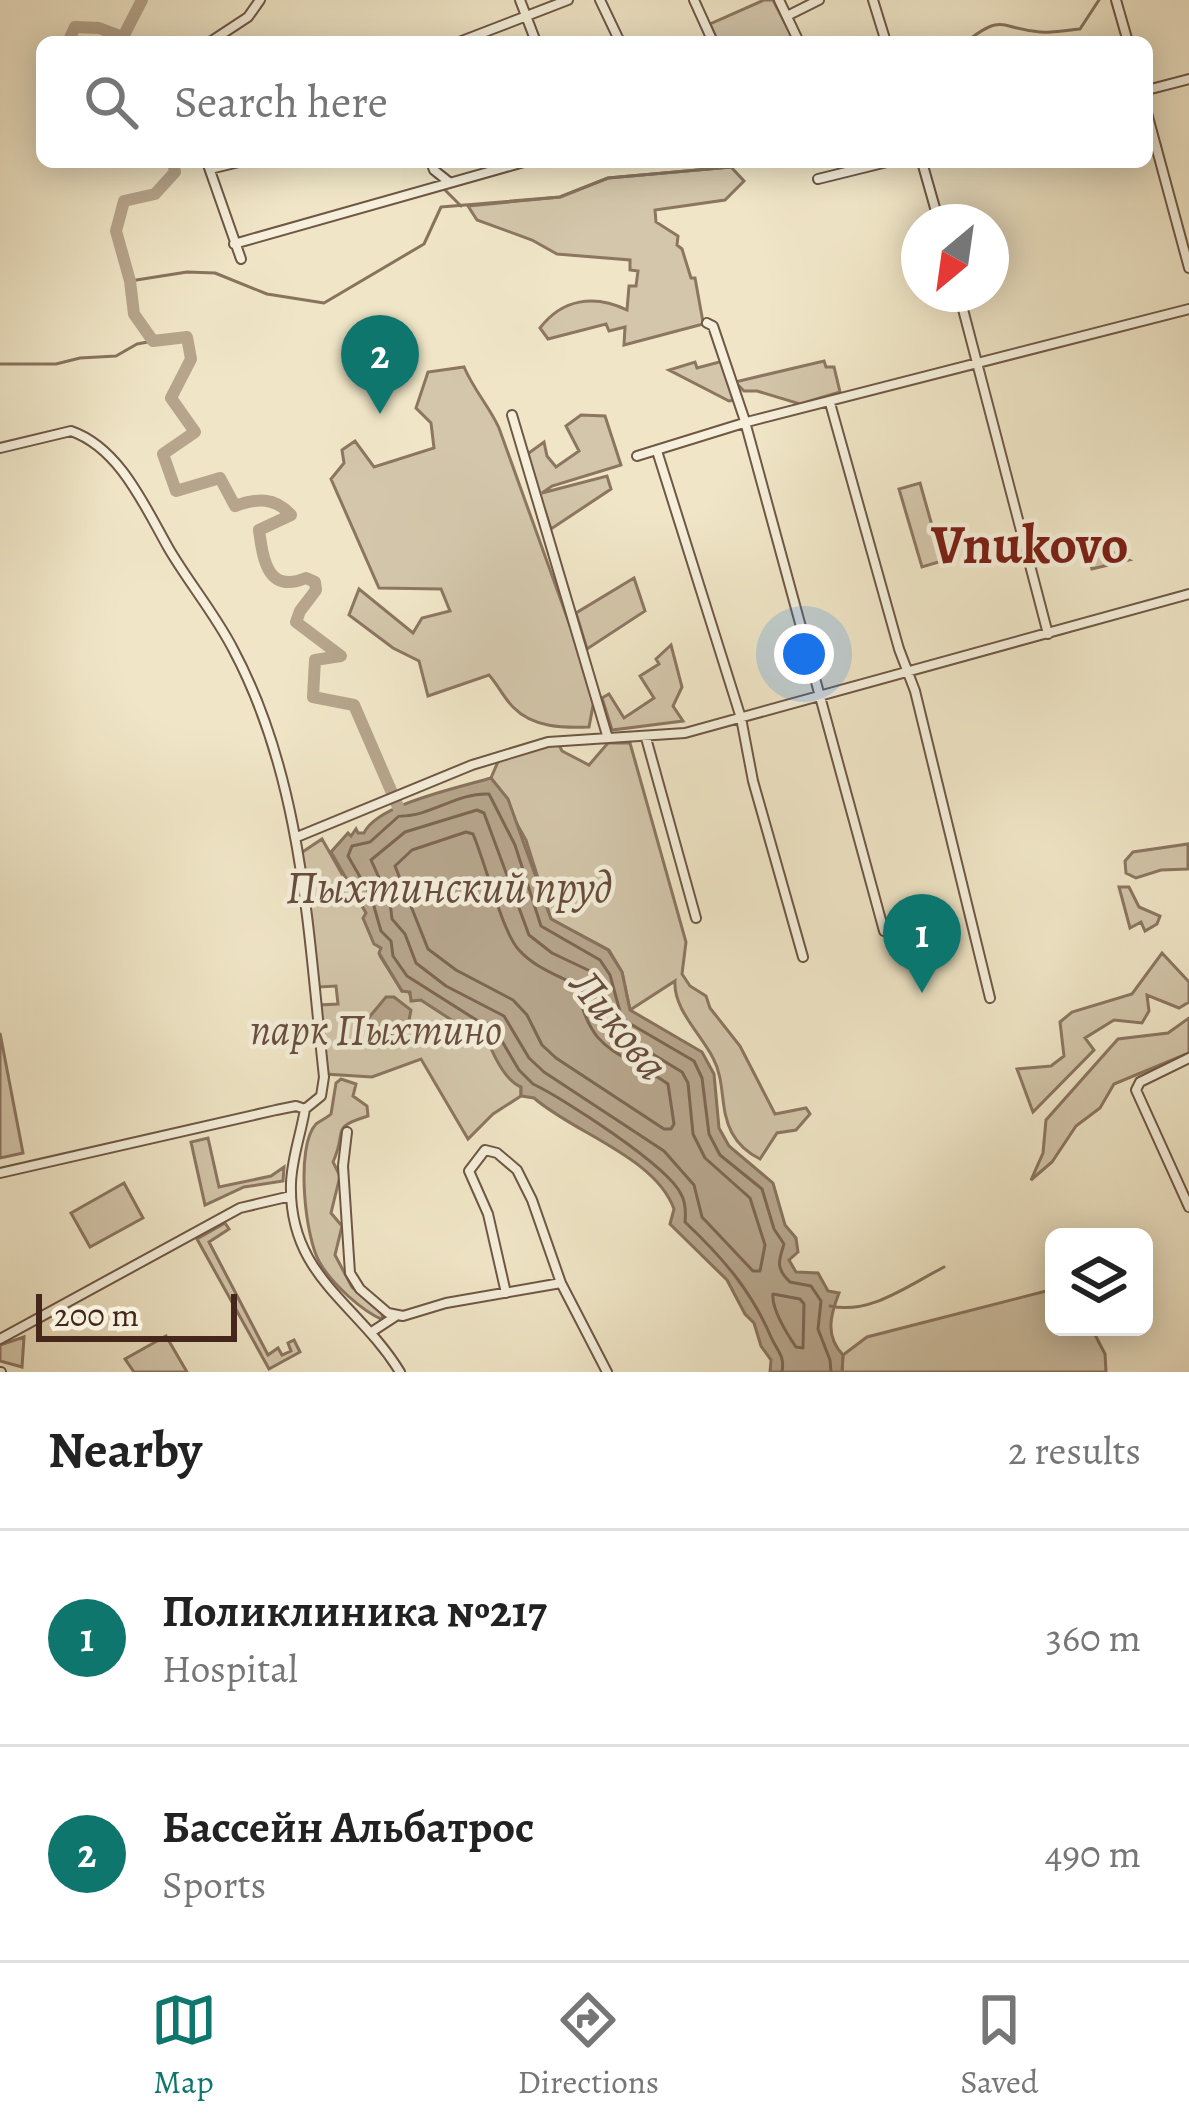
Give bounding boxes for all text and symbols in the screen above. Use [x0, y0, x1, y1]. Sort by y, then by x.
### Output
search box [36, 36, 1153, 168]
icon: search [78, 69, 144, 135]
text: Search here [174, 71, 388, 133]
north arrow [901, 204, 1009, 312]
pin: 2 [341, 315, 419, 414]
district label: Vnukovo [930, 508, 1129, 582]
your location [774, 624, 834, 684]
water label: Пыхтинский пруд [286, 856, 612, 918]
pin: 1 [883, 894, 961, 993]
water label: Ликова [554, 955, 683, 1094]
park label: парк Пыхтино [250, 1001, 502, 1058]
map controls [1045, 1228, 1153, 1336]
button: layers [1045, 1228, 1153, 1336]
scale bar [36, 1288, 237, 1341]
text: 200 m [54, 1292, 139, 1337]
text: Nearby [48, 1415, 202, 1485]
text: 2 results [1008, 1424, 1141, 1477]
text: Поликлиника №217 [162, 1580, 547, 1642]
text: 1 [80, 1611, 94, 1664]
text: 360 m [1046, 1611, 1141, 1664]
text: Hospital [162, 1642, 298, 1695]
text: Бассейн Альбатрос [162, 1796, 534, 1858]
text: 2 [78, 1827, 96, 1880]
text: 490 m [1045, 1827, 1141, 1880]
text: Sports [162, 1858, 266, 1911]
tab: Map [151, 1987, 217, 2104]
tab: Directions [518, 1987, 659, 2104]
tab: Saved [960, 1987, 1038, 2104]

